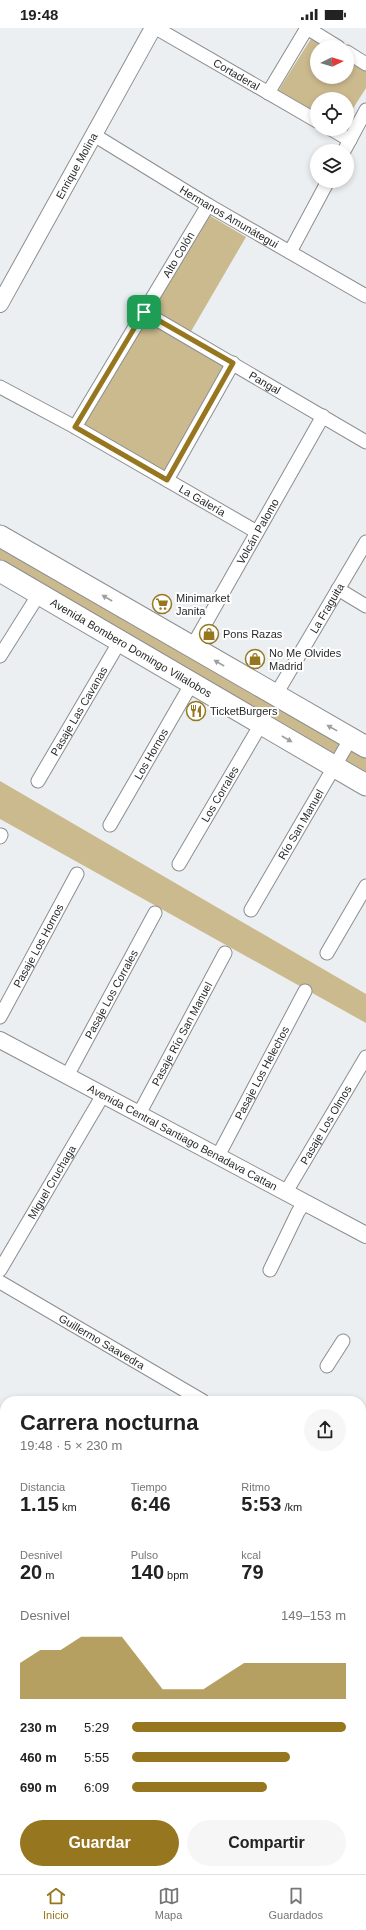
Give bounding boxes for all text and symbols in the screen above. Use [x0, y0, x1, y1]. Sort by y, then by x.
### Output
text: 19:48 [20, 6, 58, 23]
north arrow [310, 40, 354, 84]
map controls [310, 40, 354, 188]
street label: Cortaderal [211, 56, 262, 93]
button: locate [310, 92, 354, 136]
street label: Enrique Molina [54, 130, 100, 201]
button: layers [310, 144, 354, 188]
street label: Hermanos Amunátegui [178, 183, 281, 250]
street label: Alto Colón [160, 230, 197, 279]
pin [127, 295, 161, 329]
icon: arrive [133, 301, 155, 323]
street label: Pangal [247, 369, 283, 397]
street label: La Galería [177, 482, 228, 519]
street label: Volcán Palomo [234, 496, 281, 566]
street label: La Fraguita [308, 580, 347, 635]
place label: Minimarket Janita [176, 592, 230, 617]
supermarket icon: Minimarket Janita [151, 593, 173, 615]
one-way arrow [101, 595, 113, 602]
street label: Avenida Bombero Domingo Villalobos [49, 596, 214, 700]
shop icon: Pons Razas [198, 623, 220, 645]
place label: Pons Razas [223, 628, 283, 640]
place label: No Me Olvides Madrid [269, 647, 342, 672]
shop icon: No Me Olvides Madrid [244, 648, 266, 670]
one-way arrow [213, 660, 225, 667]
street label: Pasaje Las Cavanas [48, 664, 110, 758]
restaurant icon: TicketBurgers [185, 700, 207, 722]
place label: TicketBurgers [210, 705, 278, 717]
one-way arrow [326, 724, 338, 731]
street label: Los Hornos [132, 726, 171, 781]
one-way arrow [282, 735, 292, 743]
street label: Los Corrales [199, 764, 241, 824]
street label: Río San Manuel [276, 787, 326, 862]
street label: Pasaje Los Hornos [11, 901, 66, 989]
street label: Pasaje Los Corrales [82, 947, 140, 1041]
street label: Pasaje Río San Manuel [149, 980, 214, 1088]
street label: Pasaje Los Helechos [232, 1024, 292, 1121]
street label: Avenida Central Santiago Benadava Cattan [86, 1082, 279, 1193]
street label: Pasaje Los Olmos [298, 1083, 354, 1166]
street label: Miguel Cruchaga [25, 1142, 78, 1221]
street label: Guillermo Saavedra [57, 1312, 148, 1372]
button: share [304, 1409, 346, 1451]
text: Carrera nocturna [20, 1410, 199, 1435]
text: 19:48 · 5 × 230 m [20, 1438, 122, 1453]
text: Distancia [20, 1481, 65, 1493]
text: Tiempo [131, 1481, 167, 1493]
text: Ritmo [241, 1481, 270, 1493]
text: 1.15 [20, 1493, 59, 1515]
text: 6:46 [131, 1493, 171, 1515]
text: 5:53 [241, 1493, 281, 1515]
text: km [59, 1501, 77, 1513]
text: /km [281, 1501, 302, 1513]
text: Desnivel [20, 1549, 62, 1561]
text: Pulso [131, 1549, 158, 1561]
text: kcal [241, 1549, 261, 1561]
text: 20 [20, 1561, 42, 1583]
text: 140 [131, 1561, 164, 1583]
text: 79 [241, 1561, 264, 1583]
text: m [42, 1569, 54, 1581]
text: bpm [164, 1569, 189, 1581]
text: Desnivel [20, 1608, 70, 1623]
text: 149–153 m [281, 1608, 346, 1623]
text: 230 m [20, 1720, 57, 1735]
text: 5:29 [84, 1720, 109, 1735]
text: 460 m [20, 1750, 57, 1765]
text: 5:55 [84, 1750, 109, 1765]
text: 690 m [20, 1780, 57, 1795]
text: 6:09 [84, 1780, 109, 1795]
button: Guardar [20, 1820, 179, 1866]
button: Compartir [187, 1820, 346, 1866]
tab: Inicio [43, 1885, 69, 1921]
tab: Mapa [155, 1885, 182, 1921]
tab: Guardados [268, 1885, 323, 1921]

